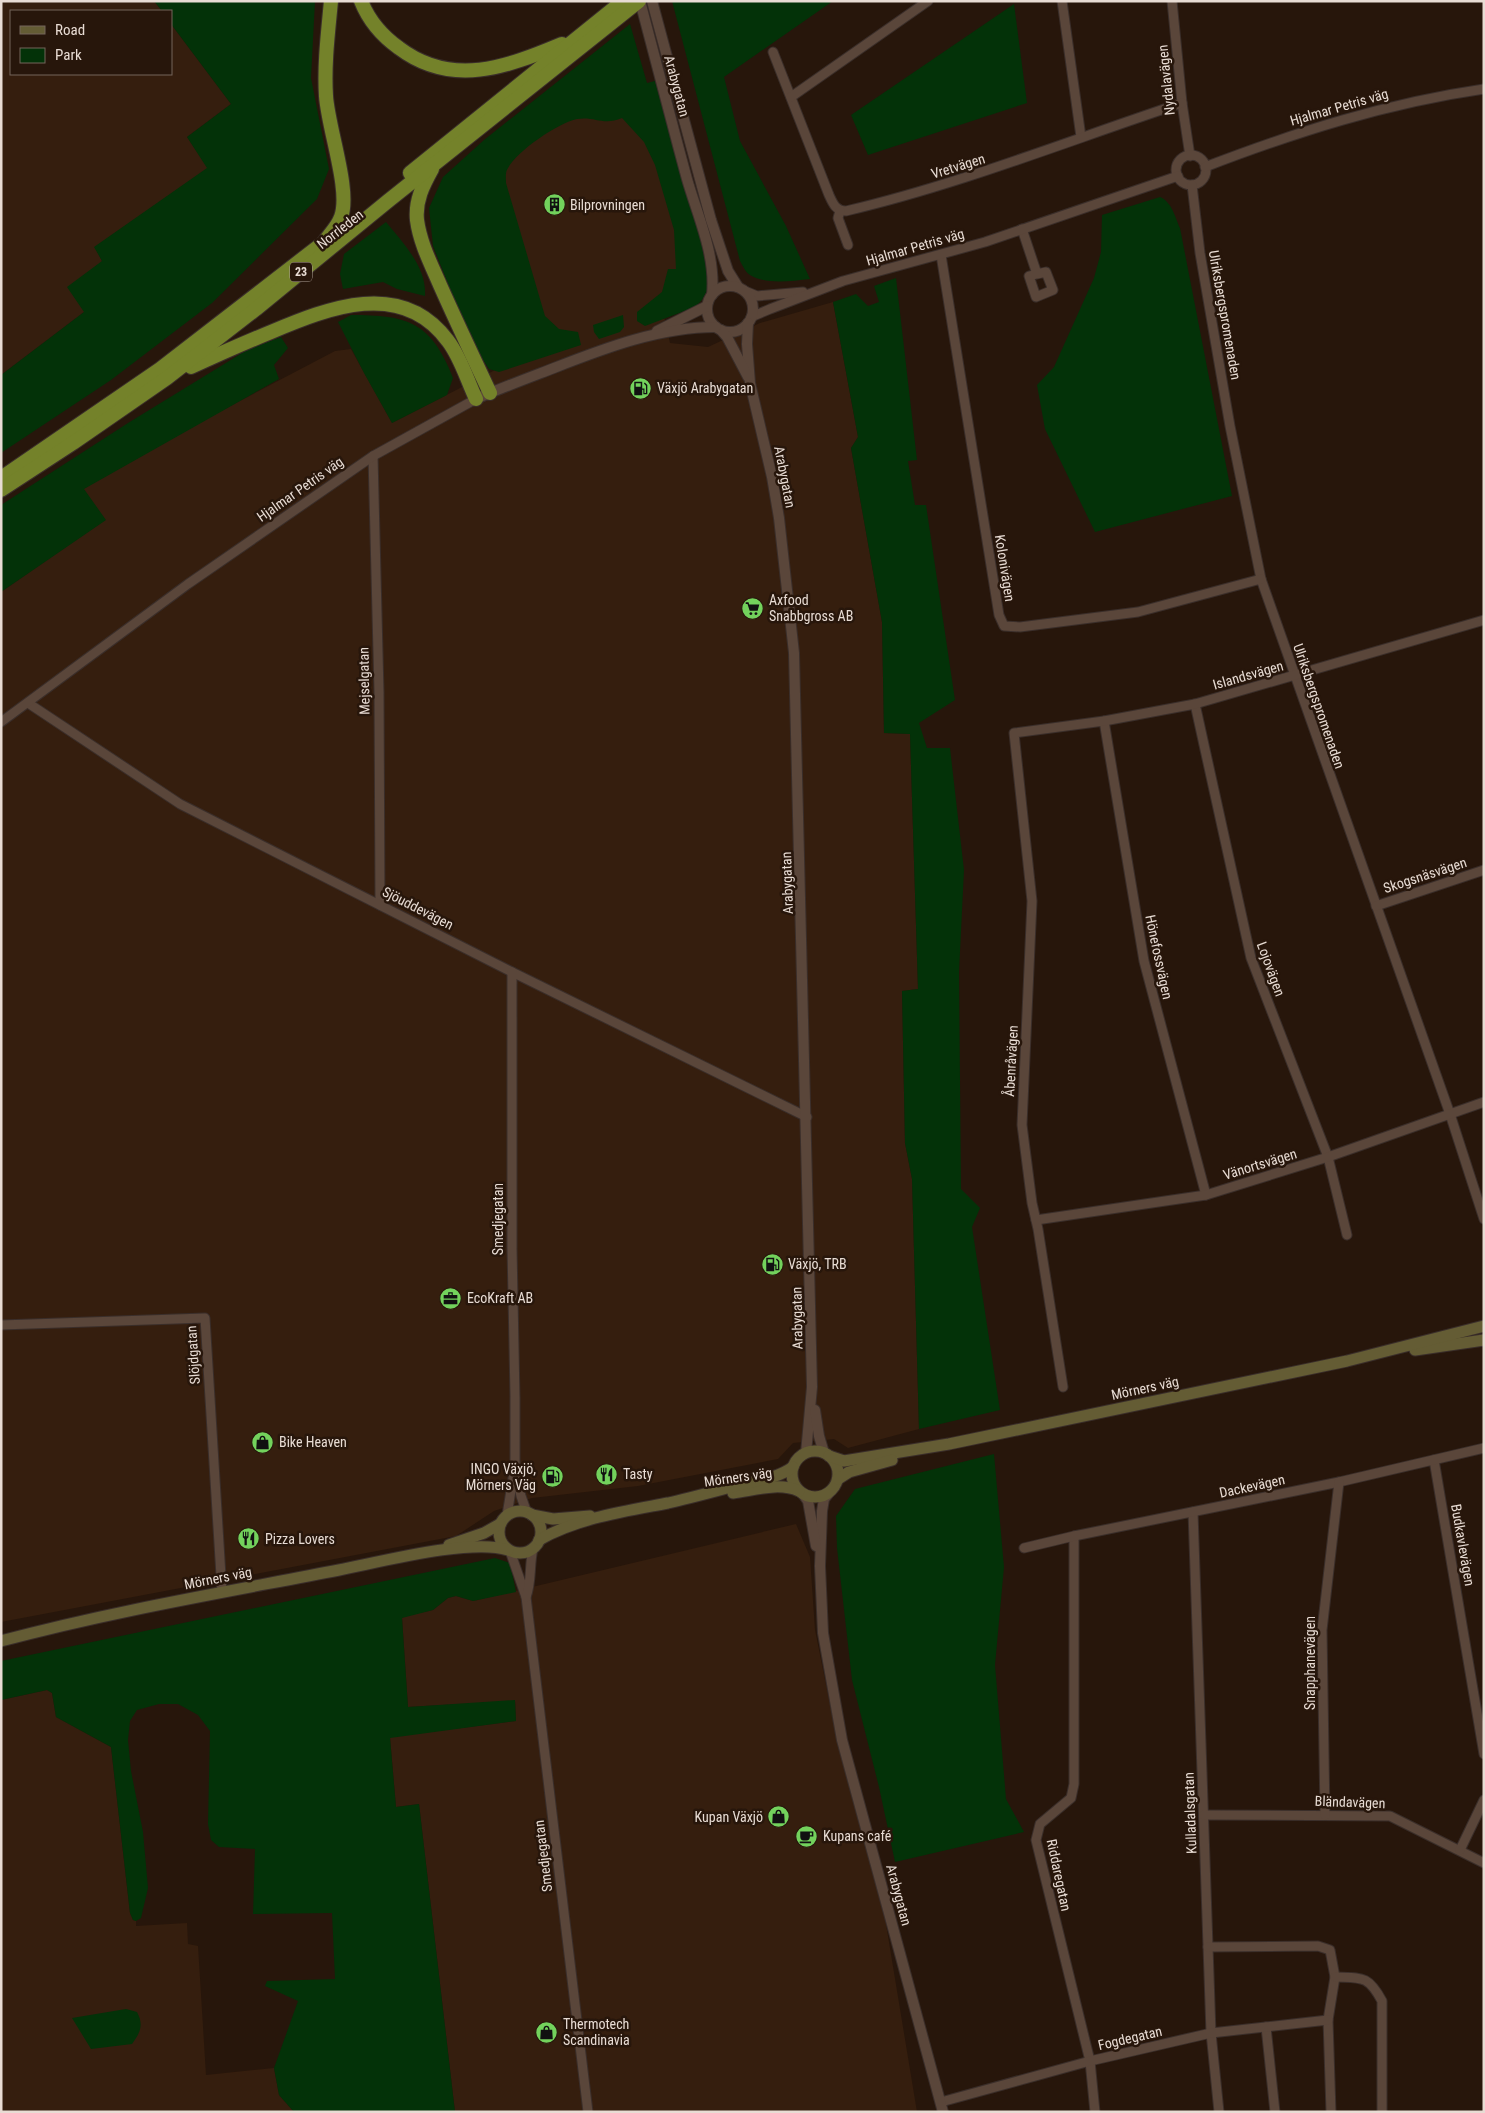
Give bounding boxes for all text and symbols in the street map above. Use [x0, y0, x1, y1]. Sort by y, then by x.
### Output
legend [10, 10, 172, 75]
text: Road [55, 21, 85, 39]
street label: Nydalavägen [1154, 44, 1178, 116]
text: Park [55, 46, 82, 64]
street label: Arabygatan [661, 54, 693, 118]
street label: Hjalmar Petris väg [1288, 85, 1390, 129]
street label: Vretvägen [929, 150, 987, 182]
building icon: Bilprovningen [542, 193, 566, 217]
place label: Bilprovningen [570, 197, 645, 213]
street label: Norrleden [314, 206, 366, 252]
street label: Hjalmar Petris väg [864, 225, 966, 269]
street label: Ulriksbergspromenaden [1206, 249, 1244, 381]
road number: 23 [290, 262, 312, 282]
fuel station icon: Växjö Arabygatan [629, 376, 653, 400]
place label: Växjö Arabygatan [657, 380, 753, 396]
street label: Arabygatan [771, 445, 799, 509]
street label: Hjalmar Petris väg [254, 453, 346, 525]
street label: Kolonivägen [992, 533, 1018, 603]
place label: Axfood Snabbgross AB [769, 592, 853, 624]
supermarket icon: Axfood Snabbgross AB [741, 596, 765, 620]
street label: Ulriksbergspromenaden [1290, 641, 1348, 771]
street label: Mejselgatan [355, 647, 373, 715]
street label: Islandsvägen [1211, 657, 1285, 693]
street label: Arabygatan [778, 851, 796, 915]
street label: Skogsnäsvägen [1381, 854, 1469, 896]
street label: Sjöuddevägen [380, 883, 456, 933]
street label: Hönefossvägen [1142, 913, 1176, 1001]
street label: Lojovägen [1254, 940, 1288, 998]
street label: Åbenråvägen [1000, 1025, 1021, 1097]
street label: Vänortsvägen [1221, 1145, 1299, 1183]
street label: Smedjegatan [490, 1183, 506, 1255]
fuel station icon: Växjö, TRB [760, 1252, 784, 1276]
place label: Växjö, TRB [788, 1256, 847, 1272]
office icon: EcoKraft AB [439, 1286, 463, 1310]
street label: Arabygatan [788, 1287, 806, 1349]
place label: EcoKraft AB [467, 1290, 533, 1306]
street label: Slöjdgatan [183, 1325, 203, 1385]
street label: Mörners väg [1110, 1373, 1180, 1403]
shop icon: Bike Heaven [251, 1430, 275, 1454]
place label: Bike Heaven [279, 1434, 347, 1450]
place label: INGO Växjö, Mörners Väg [466, 1461, 536, 1493]
restaurant icon: Tasty [595, 1462, 619, 1486]
street label: Mörners väg [703, 1464, 773, 1490]
fuel station icon: INGO Växjö, Mörners Väg [540, 1465, 564, 1489]
place label: Tasty [623, 1466, 653, 1482]
street label: Dackevägen [1218, 1471, 1286, 1501]
street label: Budkavlevägen [1448, 1503, 1478, 1587]
restaurant icon: Pizza Lovers [237, 1527, 261, 1551]
place label: Pizza Lovers [265, 1531, 335, 1547]
street label: Mörners väg [183, 1564, 253, 1592]
street label: Snapphanevägen [1302, 1616, 1318, 1710]
street label: Kulladalsgatan [1181, 1772, 1199, 1854]
street label: Bländavägen [1314, 1793, 1386, 1811]
shop icon: Kupan Växjö [767, 1805, 791, 1829]
place label: Kupan Växjö [695, 1809, 763, 1825]
street label: Smedjegatan [531, 1819, 555, 1893]
cafe icon: Kupans café [795, 1824, 819, 1848]
place label: Kupans café [823, 1828, 892, 1844]
street label: Riddaregatan [1044, 1838, 1074, 1912]
street label: Arabygatan [883, 1863, 915, 1927]
place label: Thermotech Scandinavia [563, 2016, 630, 2048]
shop icon: Thermotech Scandinavia [535, 2020, 559, 2044]
street label: Fogdegatan [1096, 2023, 1164, 2053]

